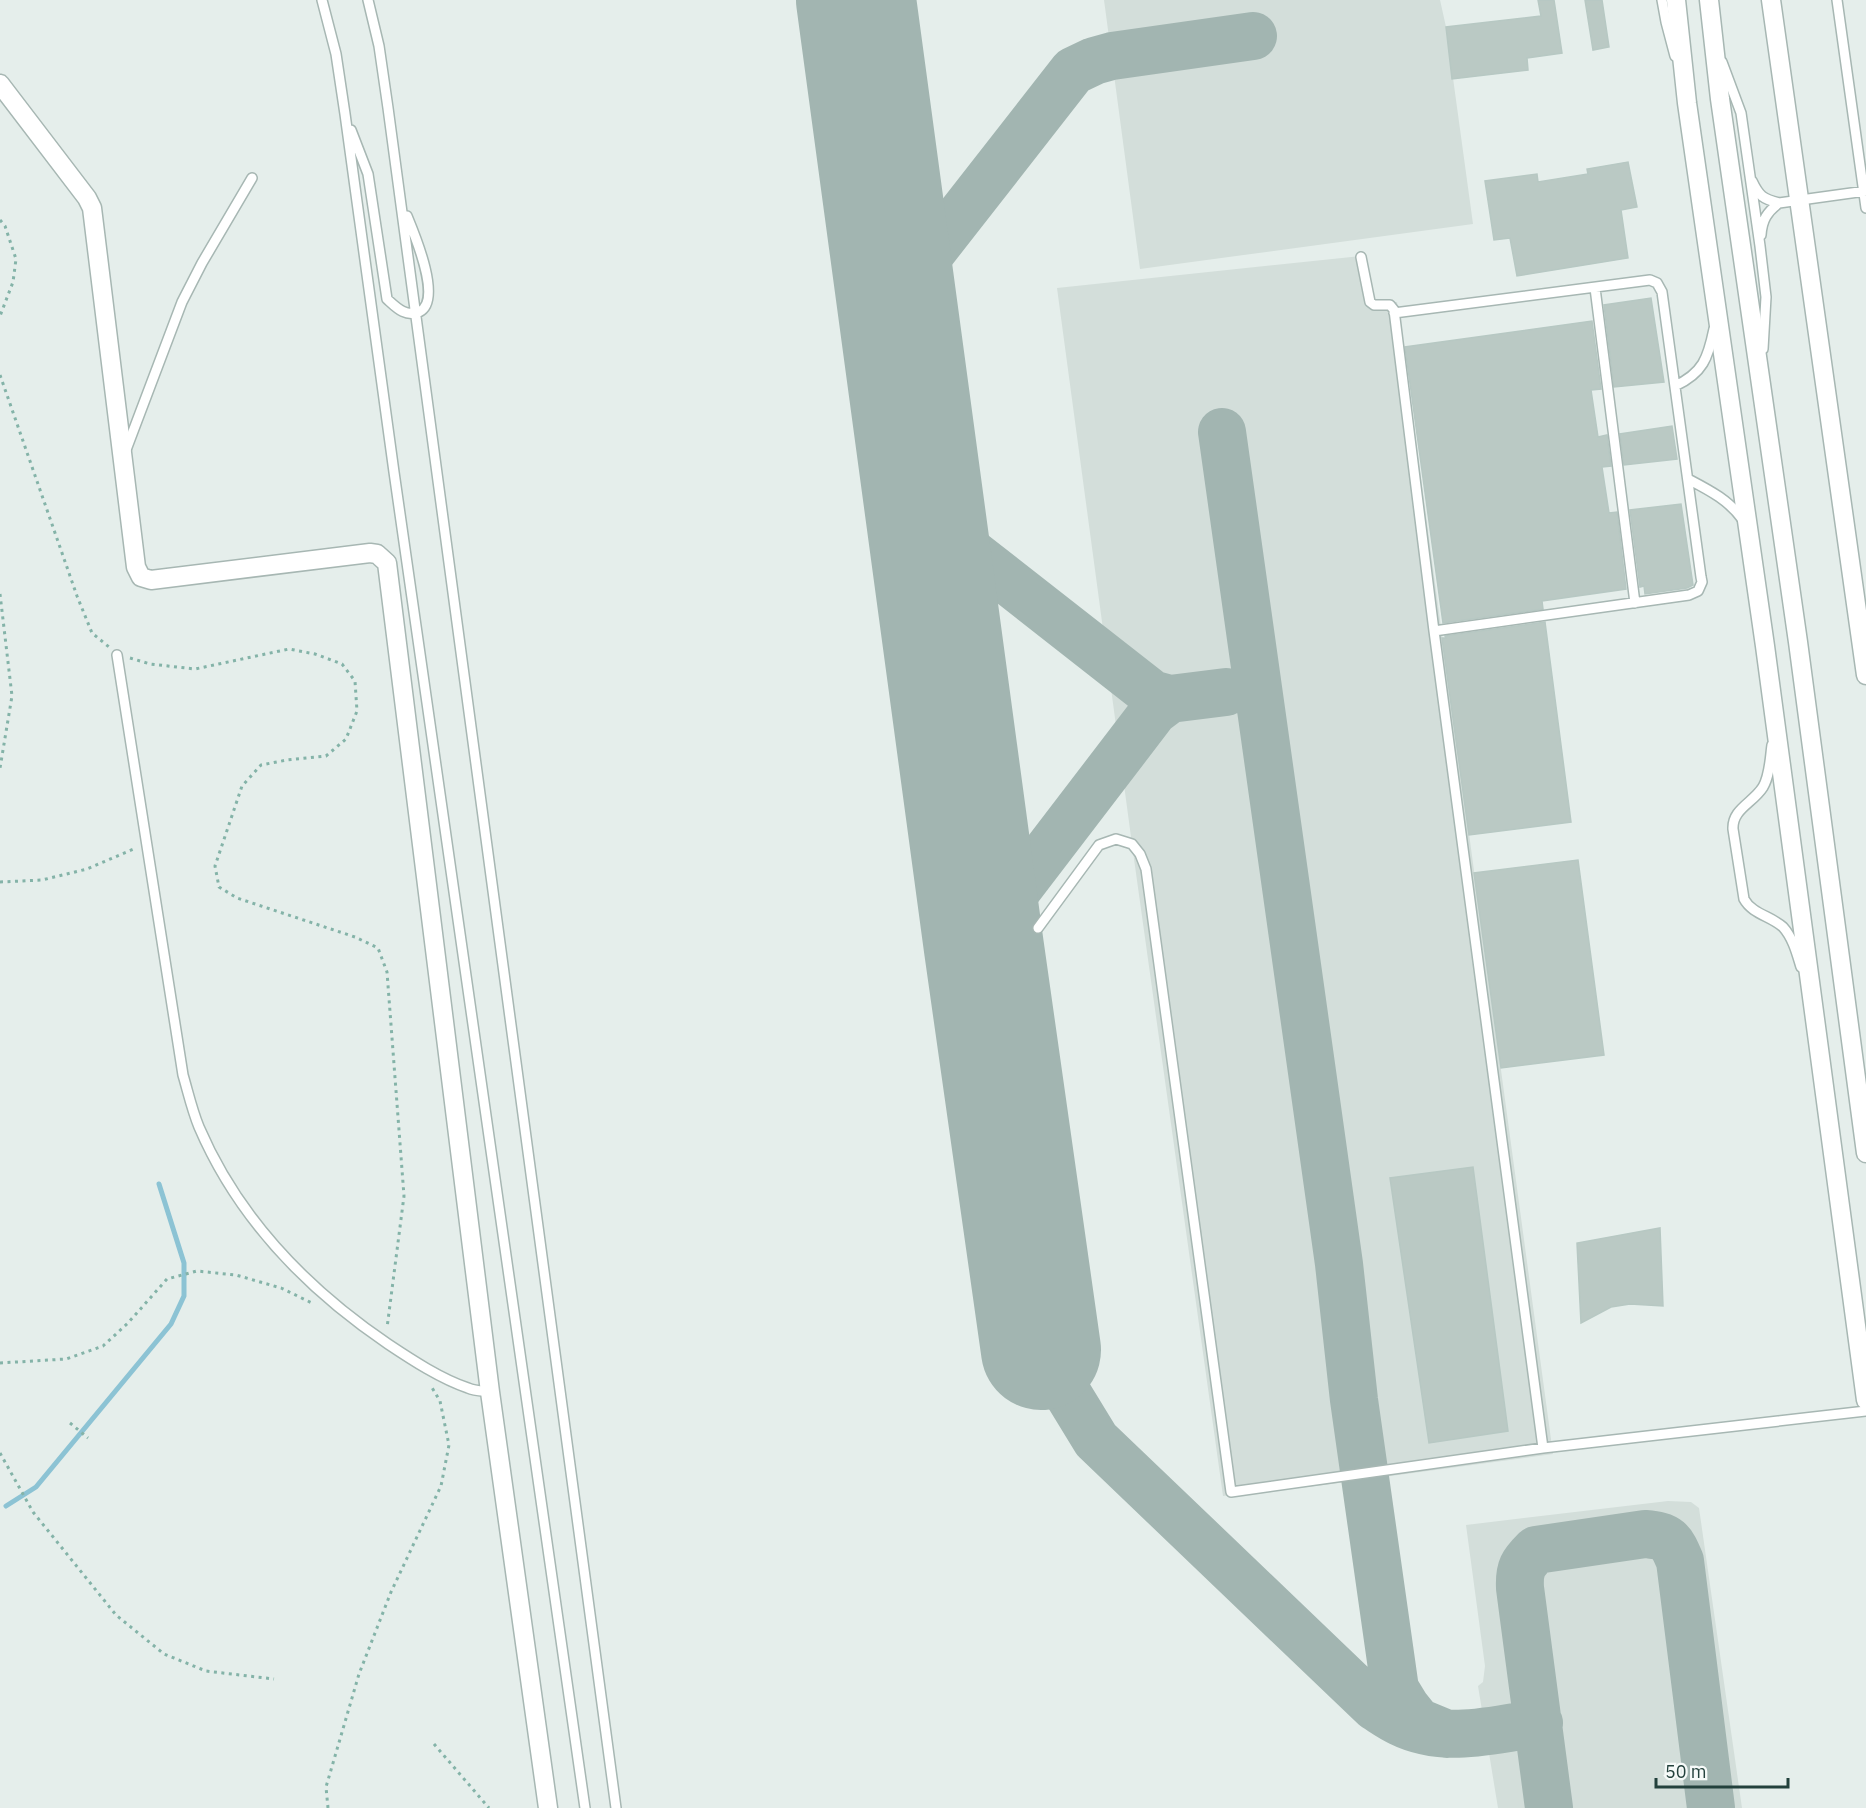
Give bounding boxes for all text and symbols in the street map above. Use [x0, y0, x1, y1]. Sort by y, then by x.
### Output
scale bar [1656, 1751, 1788, 1789]
text: 50 m [1665, 1760, 1707, 1783]

